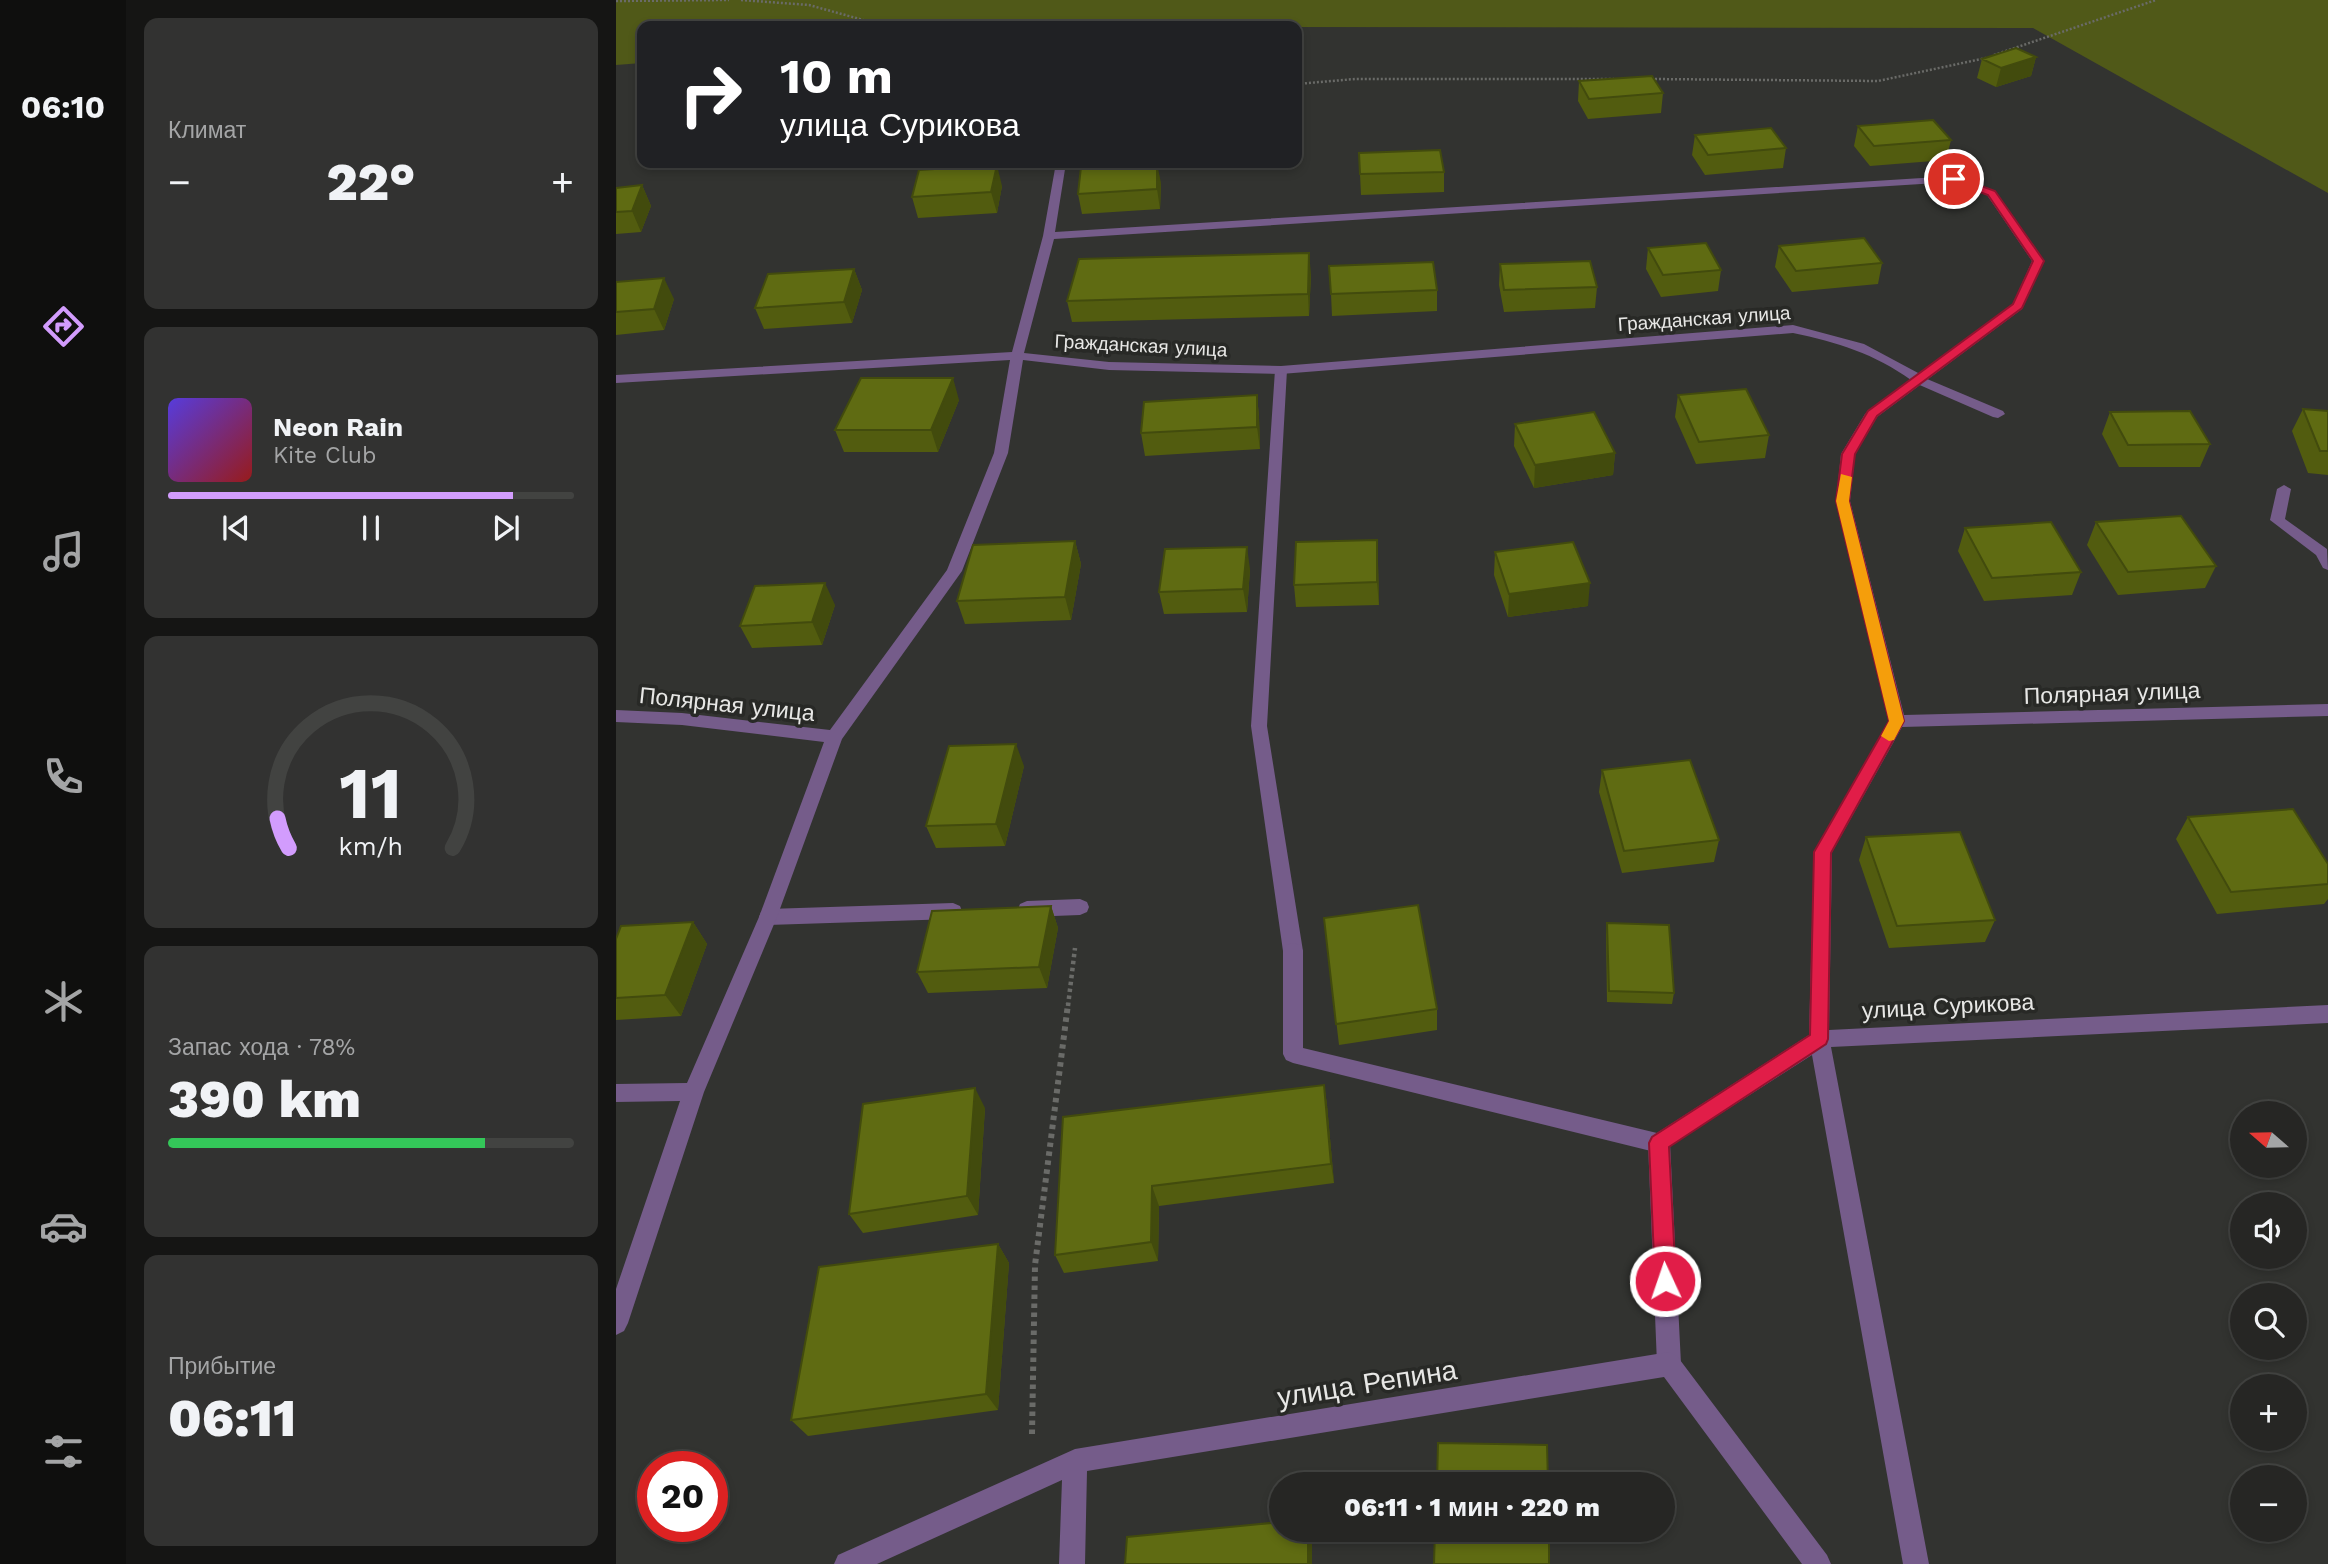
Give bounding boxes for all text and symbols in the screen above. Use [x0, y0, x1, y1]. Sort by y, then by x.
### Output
text: 10 m [780, 47, 893, 105]
icon: right [665, 49, 756, 140]
text: 06:10 [21, 88, 105, 126]
text: улица Сурикова [780, 106, 1020, 144]
text: Климат [168, 117, 246, 144]
pin [1924, 149, 1984, 209]
text: 22° [327, 152, 415, 213]
text: − [168, 160, 191, 204]
text: + [551, 160, 574, 204]
icon: arrive [1935, 160, 1973, 198]
street label: Гражданская улица [1617, 301, 1792, 336]
icon: directions [39, 302, 88, 351]
street label: Гражданская улица [1054, 329, 1228, 362]
text: Neon Rain [273, 412, 403, 442]
text: Kite Club [273, 442, 376, 469]
icon: previous [217, 509, 255, 547]
icon: pause [352, 509, 390, 547]
icon: next [487, 509, 525, 547]
icon: music [39, 527, 88, 576]
street label: Полярная улица [2023, 677, 2201, 710]
street label: Полярная улица [638, 682, 816, 727]
text: 11 [340, 750, 402, 836]
icon: phone [39, 752, 88, 801]
text: km/h [339, 832, 403, 861]
icon: climate [39, 977, 88, 1026]
street label: улица Сурикова [1861, 988, 2035, 1024]
text: Запас хода · 78% [168, 1034, 355, 1061]
text: 390 km [168, 1069, 361, 1130]
north arrow [2230, 1101, 2306, 1178]
map controls [2230, 1101, 2307, 1542]
button: sound [2230, 1192, 2307, 1269]
icon: car [39, 1202, 88, 1251]
position arrow [1628, 1244, 1702, 1318]
button: search [2230, 1283, 2307, 1360]
text: Прибытие [168, 1353, 276, 1380]
street label: улица Репина [1275, 1353, 1460, 1414]
button: + [2230, 1374, 2307, 1451]
text: 06:11 [168, 1388, 296, 1449]
icon: filters [39, 1427, 88, 1476]
speed limit sign: 20 [637, 1451, 728, 1542]
button: − [2230, 1465, 2307, 1542]
text: 06:11 · 1 мин · 220 m [1344, 1492, 1600, 1522]

